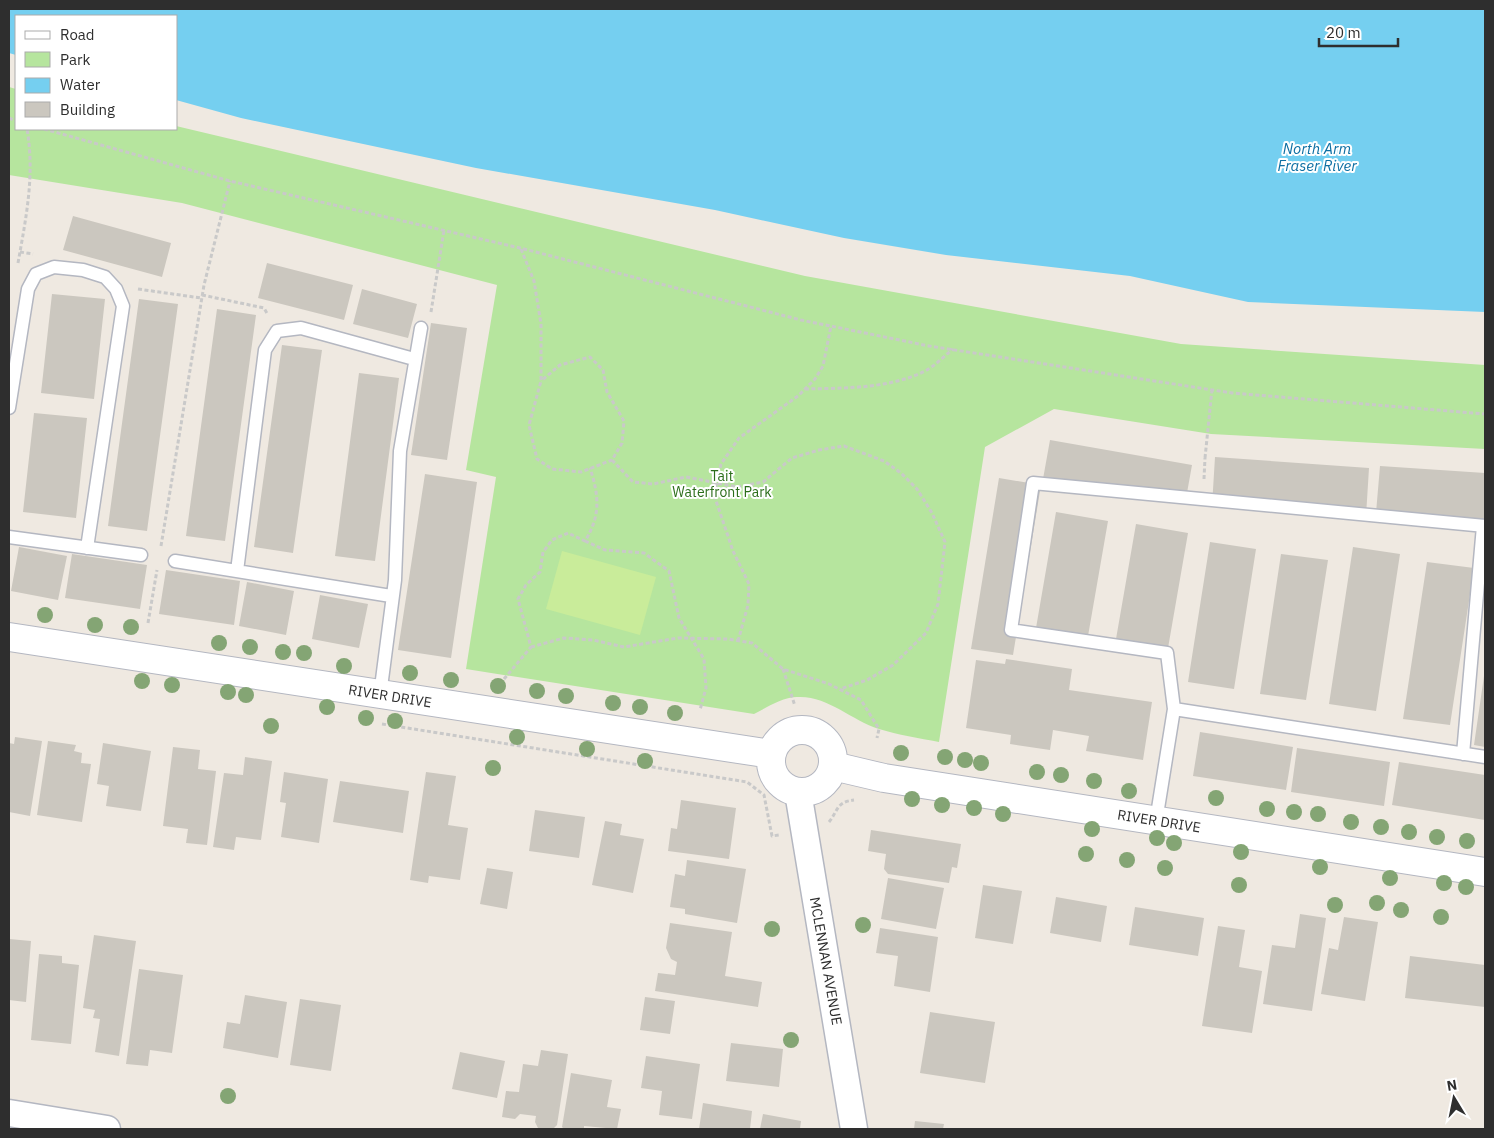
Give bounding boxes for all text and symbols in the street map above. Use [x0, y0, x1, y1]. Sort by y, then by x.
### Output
legend [15, 15, 178, 130]
scale bar [1319, 15, 1398, 47]
text: 20 m [1326, 23, 1361, 42]
text: Road [60, 25, 95, 44]
text: Park [60, 50, 90, 69]
text: Water [60, 75, 101, 94]
text: Building [60, 100, 115, 119]
water label: North Arm Fraser River [1277, 139, 1357, 175]
park label: Tait Waterfront Park [672, 467, 772, 501]
street label: RIVER DRIVE [347, 681, 433, 711]
street label: RIVER DRIVE [1116, 806, 1202, 836]
street label: MCLENNAN AVENUE [806, 895, 846, 1027]
north arrow [1429, 1073, 1479, 1123]
text: N [1445, 1075, 1458, 1095]

